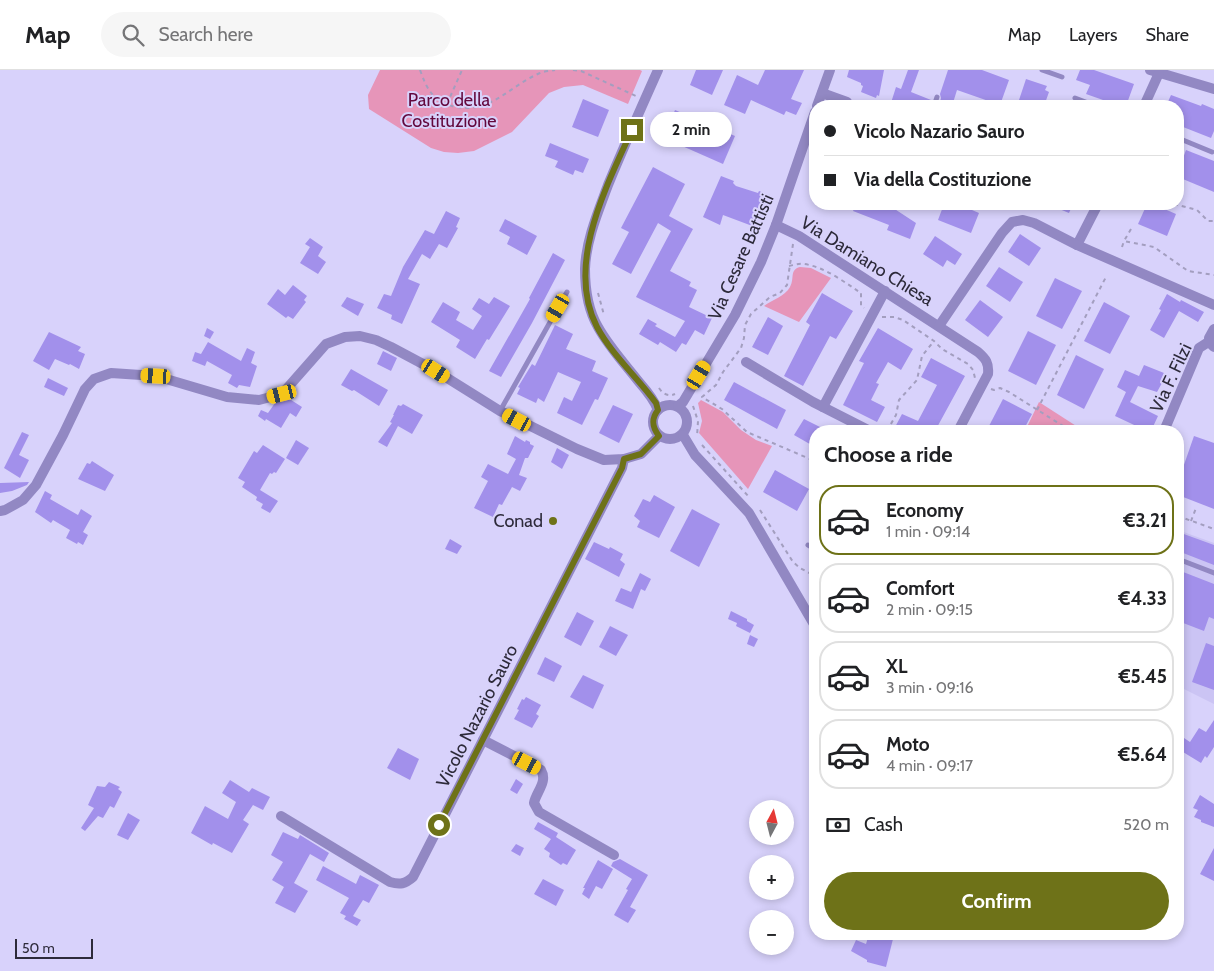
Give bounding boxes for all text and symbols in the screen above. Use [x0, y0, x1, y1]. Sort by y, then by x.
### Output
search box [101, 12, 451, 57]
text: Map [25, 20, 71, 49]
icon: search [119, 21, 147, 49]
text: Search here [159, 23, 253, 46]
text: Map [1008, 24, 1041, 46]
text: Layers [1069, 24, 1118, 46]
text: Share [1146, 24, 1189, 46]
park label: Parco della Costituzione [401, 89, 497, 132]
callout: 2 min [650, 112, 732, 148]
route end [621, 119, 643, 141]
text: 2 min [672, 120, 710, 139]
text: Vicolo Nazario Sauro [854, 120, 1025, 143]
text: Via della Costituzione [854, 168, 1031, 191]
street label: Via Cesare Battisti [703, 191, 779, 323]
street label: Via Damiano Chiesa [797, 211, 938, 311]
car [544, 291, 571, 325]
street label: Via F. Filzi [1145, 340, 1197, 416]
car [419, 357, 452, 385]
car [684, 358, 713, 392]
car [140, 368, 171, 384]
car [265, 383, 298, 405]
car [500, 406, 533, 434]
text: Choose a ride [824, 441, 953, 468]
icon: car [826, 498, 871, 543]
text: Economy [886, 499, 964, 522]
text: €3.21 [1123, 509, 1167, 532]
place label: Conad [494, 510, 543, 532]
marker: Conad [547, 515, 559, 527]
text: 1 min · 09:14 [886, 522, 970, 541]
icon: car [826, 576, 871, 621]
text: Comfort [886, 577, 955, 600]
text: €4.33 [1118, 587, 1167, 610]
text: 2 min · 09:15 [886, 600, 973, 619]
street label: Vicolo Nazario Sauro [431, 641, 523, 791]
icon: car [826, 654, 871, 699]
text: XL [886, 655, 907, 678]
text: €5.45 [1118, 665, 1167, 688]
text: 3 min · 09:16 [886, 678, 974, 697]
icon: car [826, 732, 871, 777]
text: Moto [886, 733, 930, 756]
text: €5.64 [1118, 743, 1167, 766]
car [510, 750, 543, 776]
text: 4 min · 09:17 [886, 756, 973, 775]
north arrow [749, 800, 794, 845]
map controls [749, 800, 794, 955]
icon: cash [824, 811, 852, 839]
text: Cash [864, 813, 903, 836]
route start [428, 814, 450, 836]
text: 520 m [1123, 815, 1169, 834]
button: + [749, 855, 794, 900]
button: Confirm [824, 872, 1169, 930]
button: − [749, 910, 794, 955]
scale bar [15, 936, 92, 959]
text: 50 m [22, 939, 55, 957]

